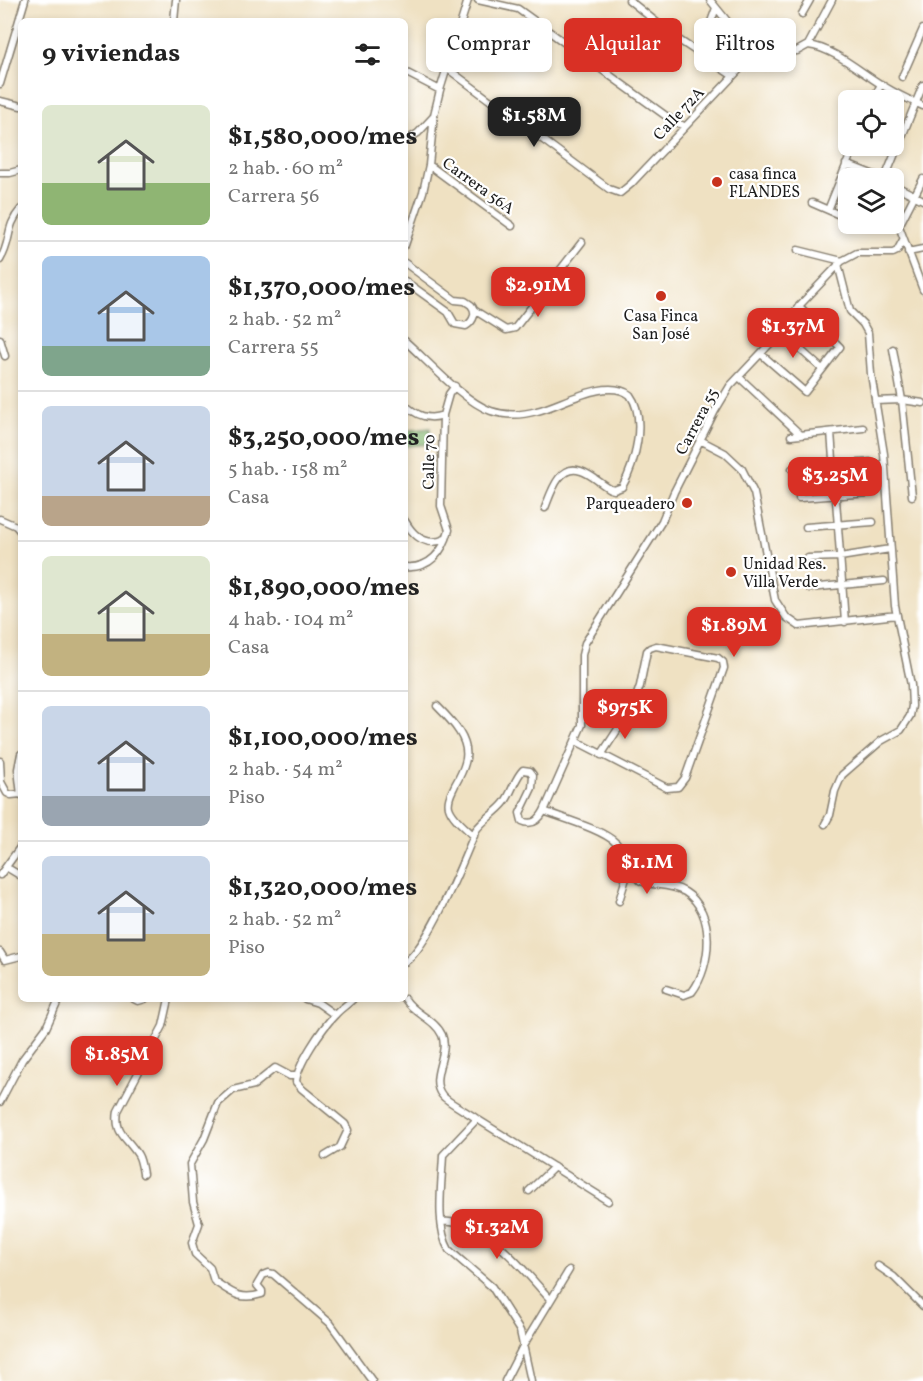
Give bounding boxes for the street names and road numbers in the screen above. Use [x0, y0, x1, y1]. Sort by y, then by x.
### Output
street label: Calle 72A [649, 83, 710, 146]
street label: Carrera 56A [437, 153, 518, 220]
street label: Carrera 55 [671, 385, 725, 459]
street label: Calle 70 [419, 434, 441, 490]

